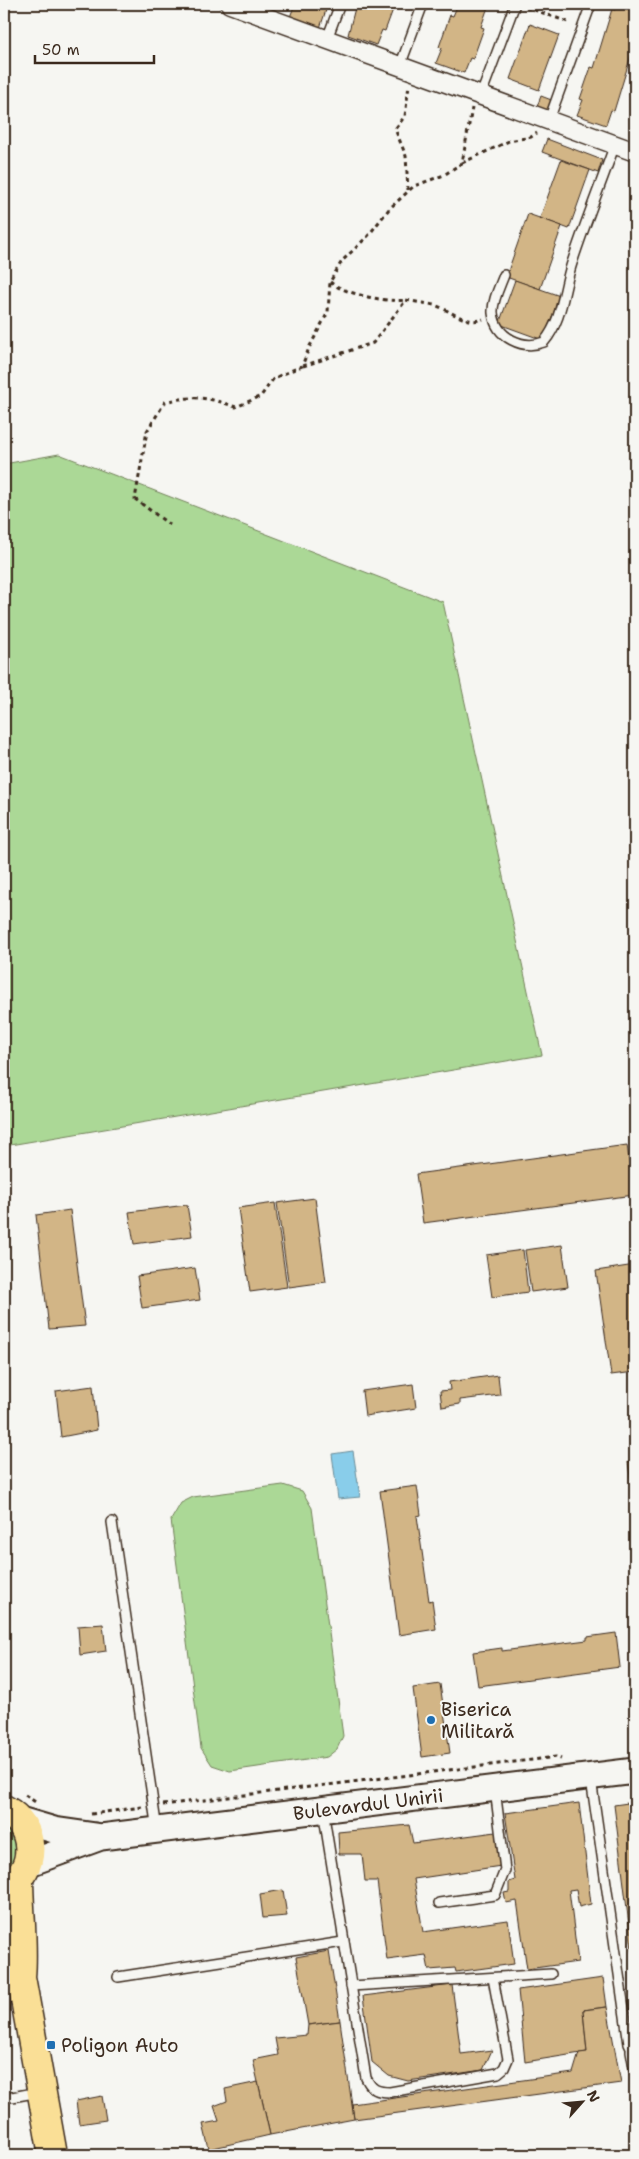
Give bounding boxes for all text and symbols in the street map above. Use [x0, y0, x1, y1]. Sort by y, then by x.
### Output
scale bar [35, 32, 154, 64]
text: 50 m [42, 40, 80, 60]
place label: Biserica Militară [441, 1697, 514, 1744]
marker: Biserica Militară [425, 1714, 437, 1726]
street label: Bulevardul Unirii [292, 1782, 445, 1826]
place label: Poligon Auto [61, 2033, 178, 2058]
marker: Poligon Auto [45, 2039, 57, 2051]
north arrow [556, 2076, 606, 2126]
text: N [583, 2087, 604, 2105]

